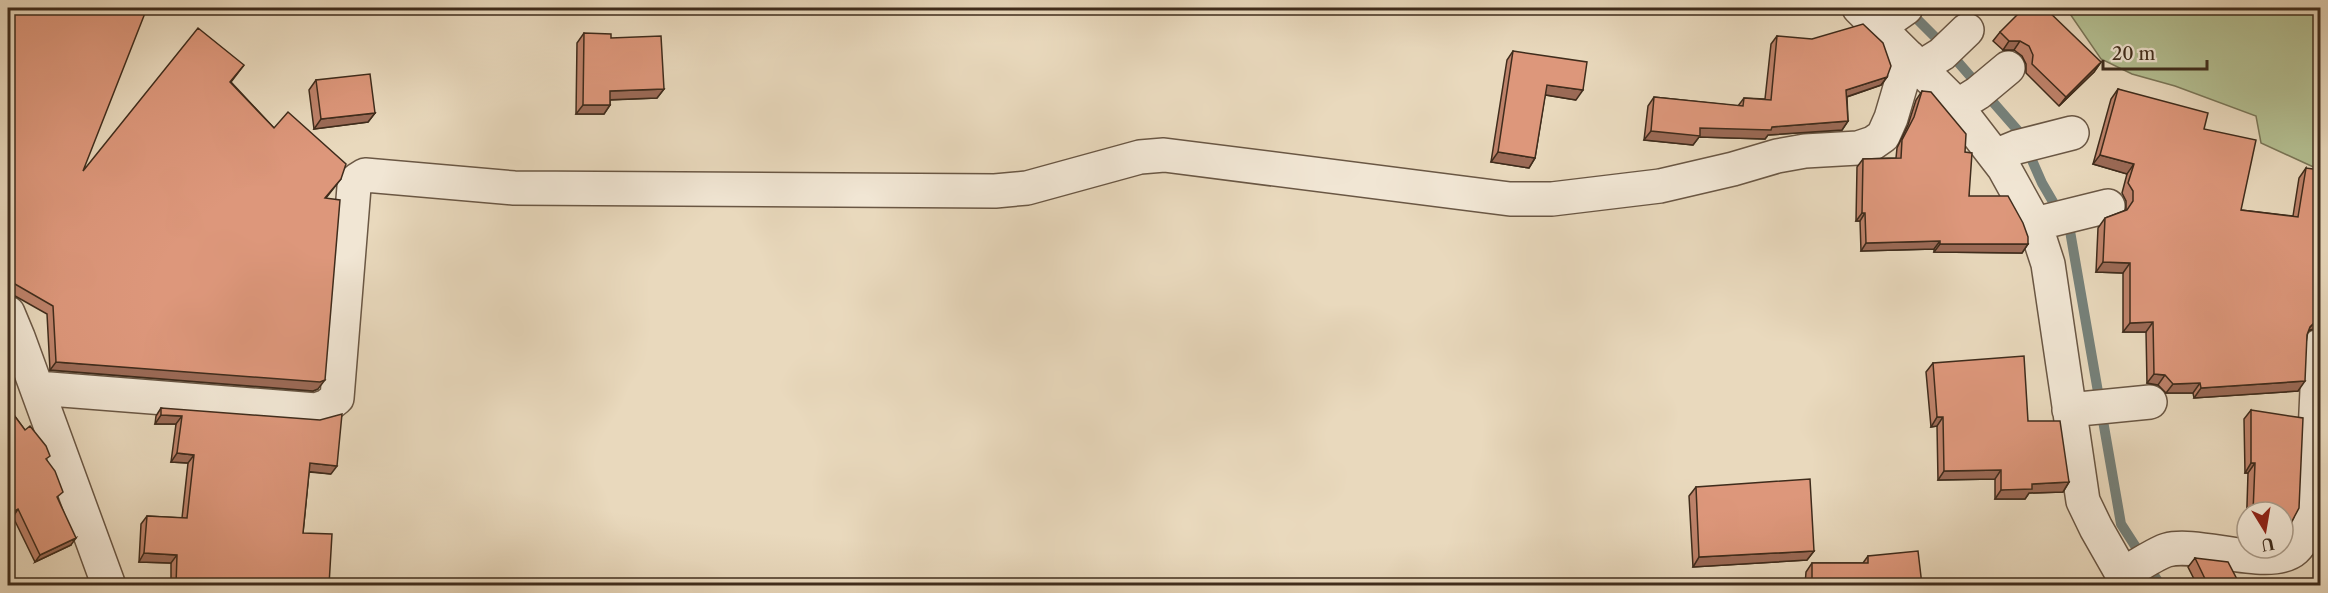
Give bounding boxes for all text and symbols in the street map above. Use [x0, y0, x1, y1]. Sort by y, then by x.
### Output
scale bar [2103, 33, 2206, 71]
text: 20 m [2112, 43, 2156, 65]
north arrow [2235, 500, 2295, 560]
text: U [2260, 534, 2276, 556]

